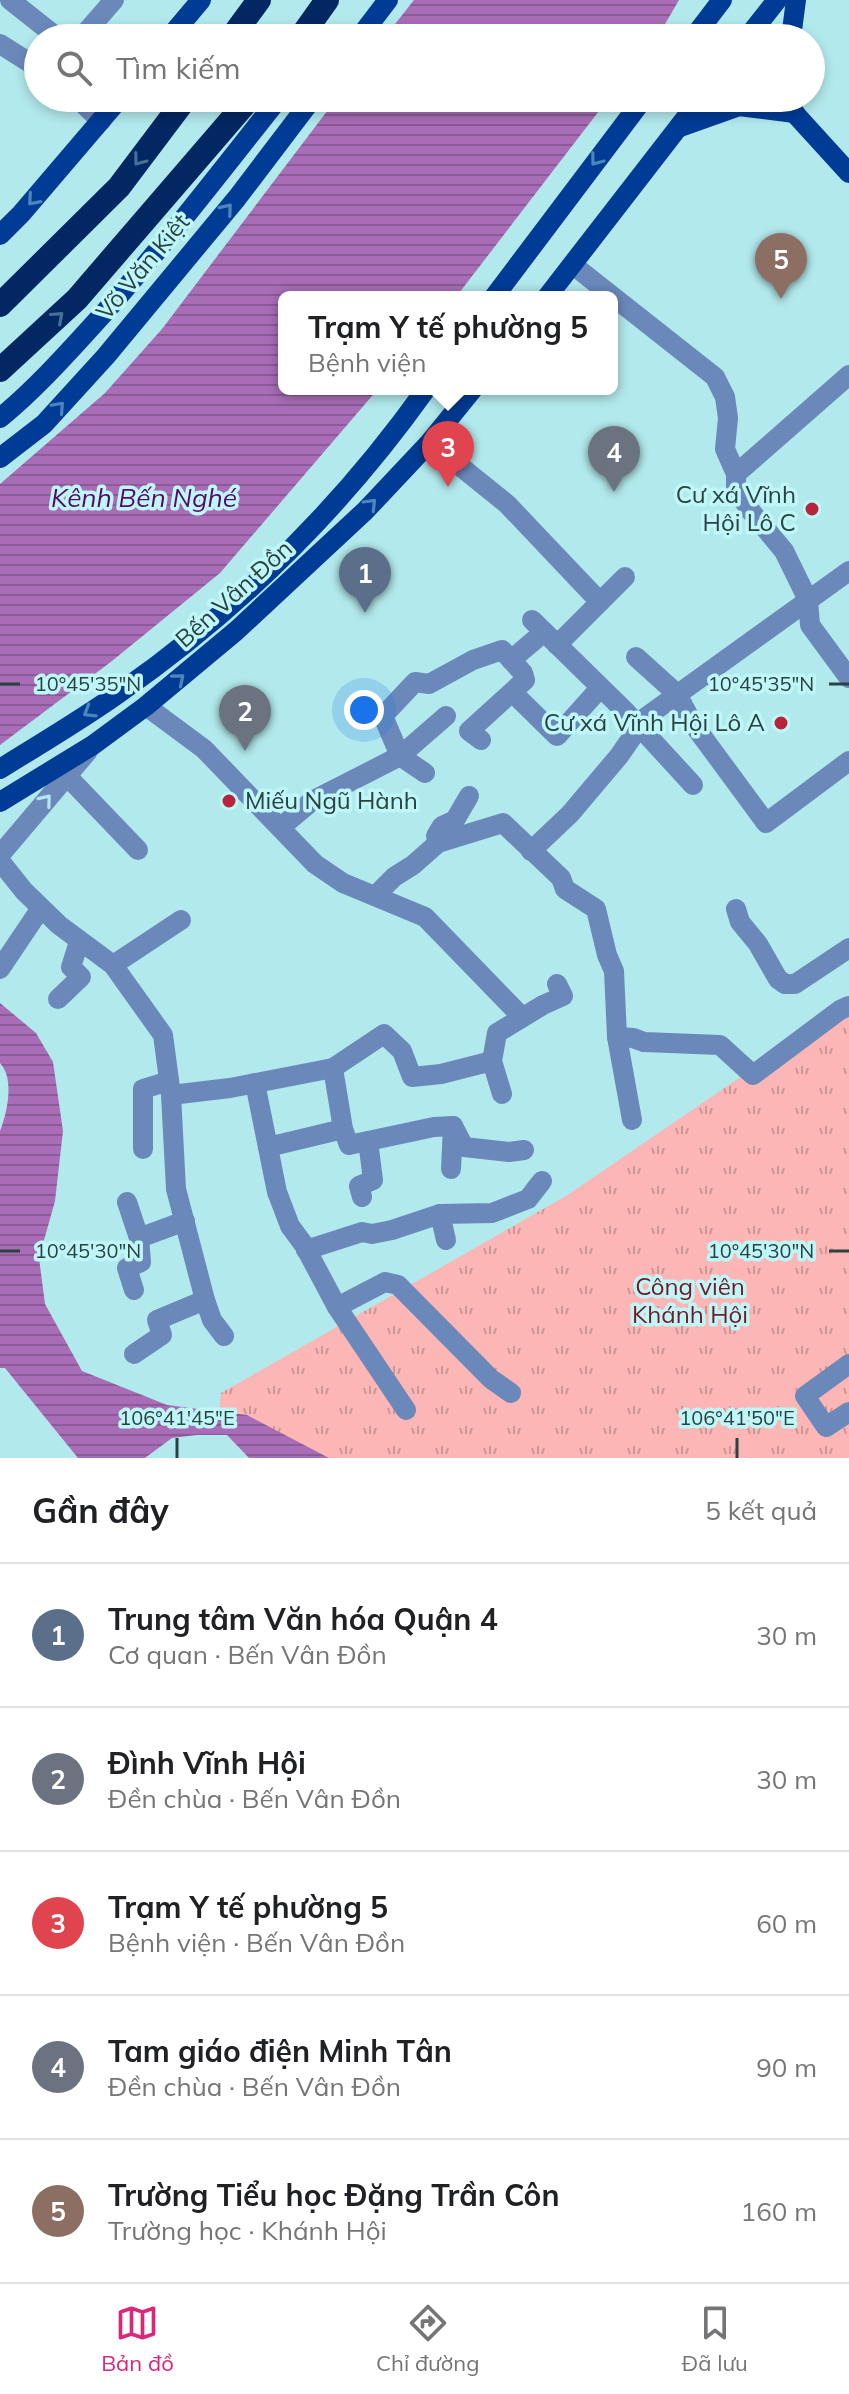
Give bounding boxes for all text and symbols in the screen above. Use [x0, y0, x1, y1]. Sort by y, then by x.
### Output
search box [24, 24, 825, 112]
icon: search [52, 46, 96, 90]
text: Tìm kiếm [116, 49, 241, 87]
one-way arrow [134, 151, 148, 166]
one-way arrow [592, 151, 606, 166]
one-way arrow [29, 191, 43, 205]
one-way arrow [217, 204, 232, 218]
street label: Võ Văn Kiệt [89, 207, 195, 325]
pin: 5 [755, 233, 807, 299]
popup [278, 291, 618, 395]
text: Trạm Y tế phường 5 [308, 308, 588, 346]
one-way arrow [48, 312, 63, 326]
text: Bệnh viện [308, 346, 426, 379]
one-way arrow [49, 402, 63, 417]
pin: 3 [422, 421, 474, 487]
pin: 4 [588, 426, 640, 492]
place label: Cư xá Vĩnh Hội Lô C [676, 479, 796, 537]
water label: Kênh Bến Nghé [51, 481, 237, 514]
one-way arrow [362, 499, 377, 513]
marker: Cư xá Vĩnh Hội Lô C [803, 500, 821, 518]
street label: Bến Vân Đồn [169, 533, 298, 654]
pin: 1 [339, 547, 391, 613]
text: 10°45'35"N [35, 671, 141, 696]
text: 10°45'35"N [708, 671, 814, 696]
one-way arrow [170, 674, 185, 688]
pin: 2 [219, 685, 271, 751]
your location [344, 690, 384, 730]
one-way arrow [83, 703, 98, 718]
place label: Cư xá Vĩnh Hội Lô A [544, 707, 765, 737]
marker: Cư xá Vĩnh Hội Lô A [772, 714, 790, 732]
place label: Miếu Ngũ Hành [245, 785, 418, 815]
marker: Miếu Ngũ Hành [220, 792, 238, 810]
one-way arrow [37, 795, 51, 809]
text: 10°45'30"N [35, 1238, 141, 1263]
text: 10°45'30"N [708, 1238, 814, 1263]
park label: Công viên Khánh Hội [632, 1271, 748, 1329]
text: 106°41'45"E [119, 1405, 235, 1430]
text: 106°41'50"E [679, 1405, 795, 1430]
text: Gần đây [32, 1489, 169, 1532]
text: 5 kết quả [705, 1494, 817, 1527]
text: Trung tâm Văn hóa Quận 4 [108, 1600, 498, 1638]
text: 1 [50, 1619, 66, 1652]
text: 30 m [756, 1619, 817, 1652]
text: Cơ quan · Bến Vân Đồn [108, 1638, 387, 1671]
text: Đình Vĩnh Hội [108, 1744, 306, 1782]
text: 2 [50, 1763, 66, 1796]
text: 30 m [756, 1763, 817, 1796]
text: Đền chùa · Bến Vân Đồn [108, 1782, 401, 1815]
text: Trạm Y tế phường 5 [108, 1888, 388, 1926]
text: 3 [50, 1907, 66, 1940]
text: 60 m [756, 1907, 817, 1940]
text: Bệnh viện · Bến Vân Đồn [108, 1926, 405, 1959]
text: Tam giáo điện Minh Tân [108, 2032, 452, 2070]
text: 4 [50, 2051, 66, 2084]
text: 90 m [756, 2051, 817, 2084]
text: Đền chùa · Bến Vân Đồn [108, 2070, 401, 2103]
text: Trường Tiểu học Đặng Trần Côn [108, 2176, 559, 2214]
text: 5 [50, 2195, 66, 2228]
text: 160 m [741, 2195, 817, 2228]
text: Trường học · Khánh Hội [108, 2214, 387, 2247]
tab: Bản đồ [101, 2301, 174, 2377]
tab: Chỉ đường [376, 2301, 480, 2377]
tab: Đã lưu [682, 2301, 748, 2377]

